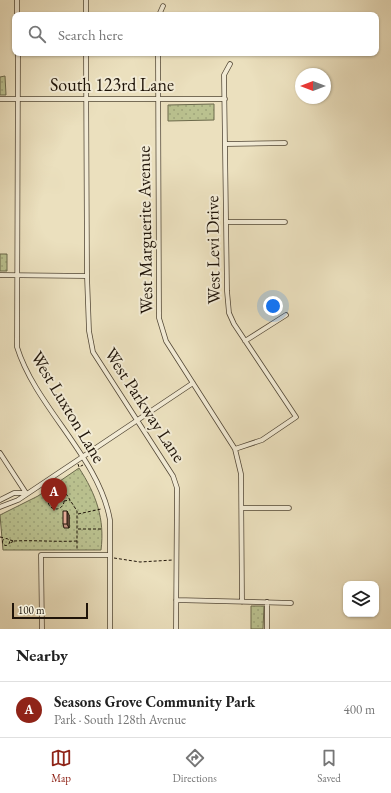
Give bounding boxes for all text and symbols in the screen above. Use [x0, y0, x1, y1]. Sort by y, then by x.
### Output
search box [12, 12, 379, 56]
icon: search [26, 23, 48, 45]
text: Search here [58, 25, 123, 44]
north arrow [295, 68, 331, 104]
street label: South 123rd Lane [50, 73, 174, 96]
street label: West Marguerite Avenue [132, 146, 157, 314]
street label: West Levi Drive [200, 195, 225, 305]
your location [263, 296, 283, 316]
street label: West Parkway Lane [100, 343, 191, 466]
street label: West Luxton Lane [26, 347, 111, 467]
pin: A [41, 478, 67, 511]
map controls [343, 581, 379, 617]
button: layers [343, 581, 379, 617]
scale bar [12, 601, 88, 620]
text: 100 m [18, 603, 45, 617]
text: Nearby [16, 644, 68, 666]
text: Seasons Grove Community Park [54, 692, 255, 711]
text: A [24, 701, 34, 718]
text: 400 m [344, 701, 375, 718]
text: Park · South 128th Avenue [54, 711, 186, 728]
tab: Map [50, 747, 72, 785]
tab: Directions [173, 747, 217, 785]
tab: Saved [317, 747, 341, 785]

